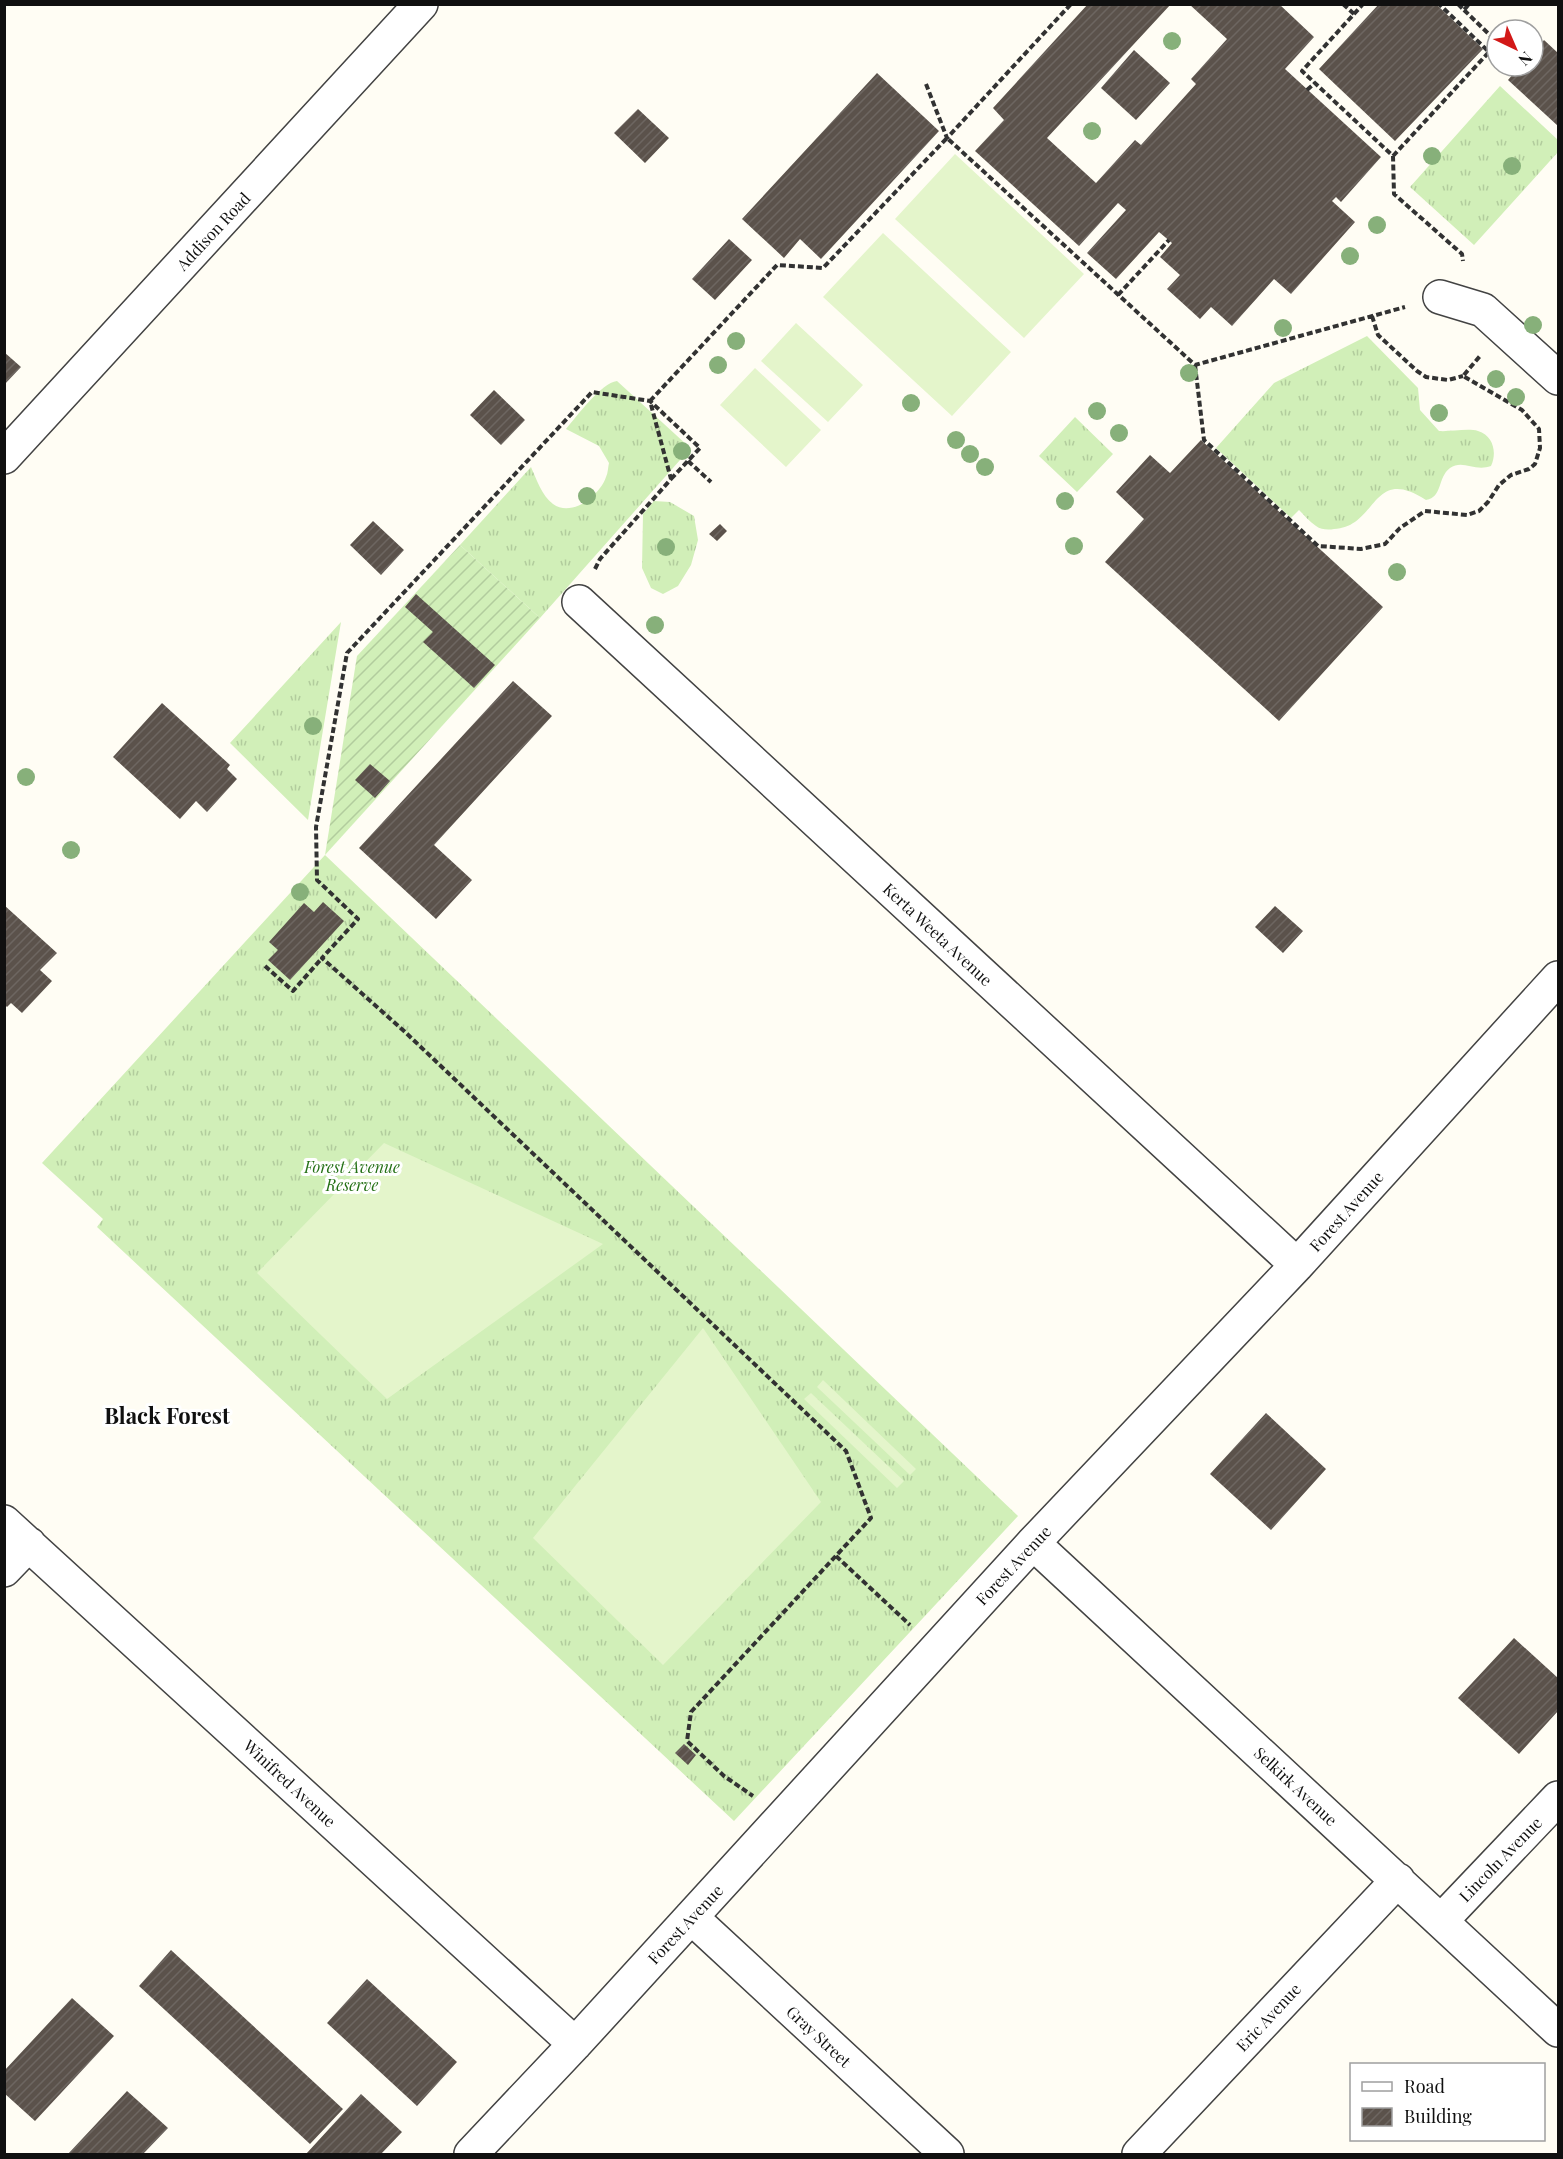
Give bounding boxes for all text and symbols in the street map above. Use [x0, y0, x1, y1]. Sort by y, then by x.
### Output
north arrow [1485, 18, 1545, 78]
text: N [1514, 48, 1537, 71]
street label: Addison Road [171, 188, 255, 275]
street label: Kerta Weeta Avenue [879, 878, 997, 990]
park label: Forest Avenue Reserve [303, 1156, 400, 1195]
street label: Forest Avenue [1304, 1166, 1388, 1256]
district label: Black Forest [104, 1400, 230, 1430]
street label: Forest Avenue [971, 1521, 1055, 1609]
street label: Winifred Avenue [239, 1734, 341, 1831]
street label: Selkirk Avenue [1250, 1742, 1342, 1830]
street label: Lincoln Avenue [1454, 1812, 1546, 1906]
street label: Forest Avenue [643, 1880, 727, 1968]
street label: Eric Avenue [1231, 1979, 1305, 2055]
street label: Gray Street [782, 2001, 856, 2071]
legend [1350, 2063, 1545, 2141]
text: Road [1404, 2074, 1445, 2098]
text: Building [1404, 2104, 1472, 2128]

